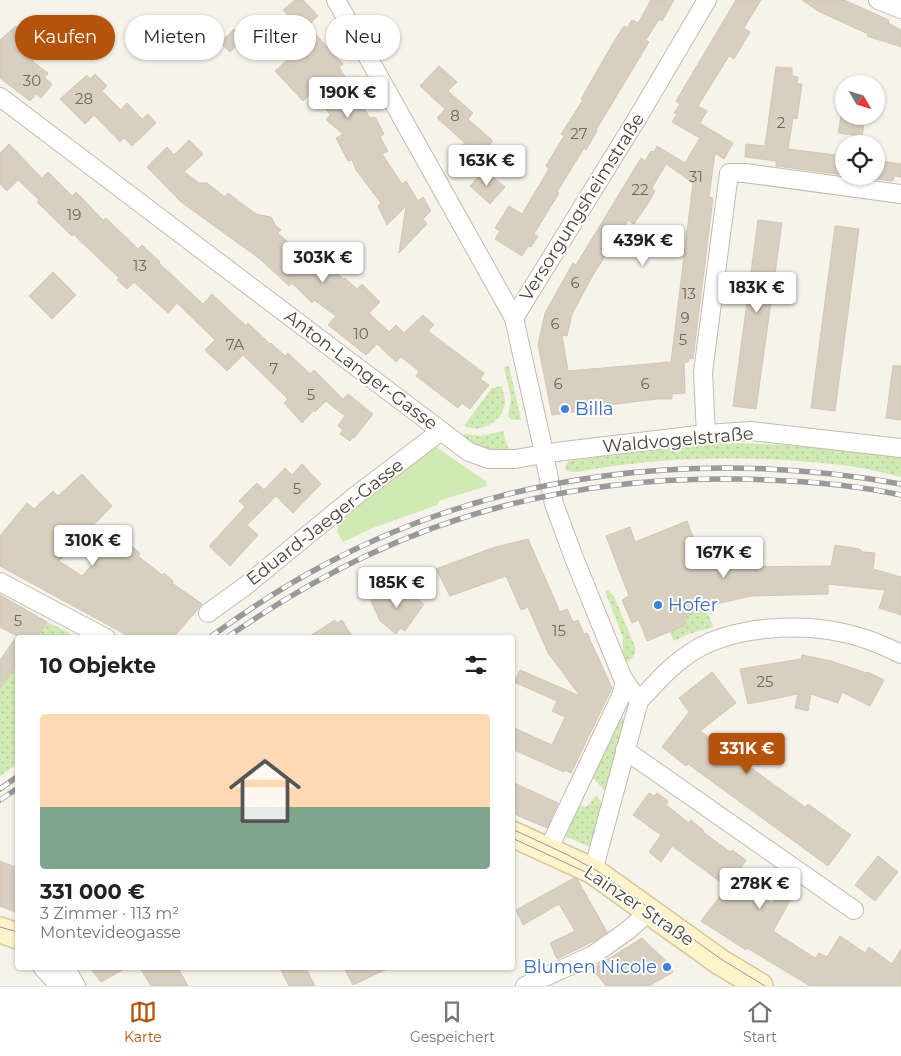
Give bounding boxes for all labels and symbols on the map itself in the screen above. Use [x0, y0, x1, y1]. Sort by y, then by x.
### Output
house number: 30 [23, 71, 41, 90]
north arrow [835, 75, 885, 125]
pin: 190K € [307, 76, 389, 119]
house number: 28 [75, 89, 93, 108]
house number: 8 [450, 106, 460, 125]
street label: Versorgungsheimstraße [515, 109, 649, 305]
house number: 2 [777, 113, 785, 132]
house number: 27 [570, 124, 588, 143]
pin: 163K € [446, 144, 528, 187]
house number: 31 [689, 167, 703, 186]
house number: 22 [631, 180, 649, 199]
house number: 19 [67, 205, 81, 224]
pin: 439K € [602, 224, 684, 267]
pin: 303K € [282, 242, 364, 284]
house number: 13 [133, 256, 147, 275]
pin: 183K € [716, 272, 798, 314]
house number: 6 [570, 273, 580, 292]
house number: 13 [682, 284, 696, 303]
street label: Anton-Langer-Gasse [280, 305, 442, 435]
house number: 9 [680, 308, 690, 327]
house number: 6 [550, 314, 560, 333]
house number: 10 [353, 324, 369, 343]
house number: 5 [679, 330, 687, 349]
house number: 7A [226, 335, 245, 354]
house number: 7 [270, 359, 279, 378]
house number: 6 [553, 374, 563, 393]
house number: 6 [640, 374, 650, 393]
house number: 5 [307, 385, 315, 404]
place label: Billa [575, 398, 614, 420]
marker: Billa [559, 403, 571, 415]
street label: Waldvogelstraße [602, 422, 755, 458]
street label: Eduard-Jaeger-Gasse [242, 454, 408, 590]
house number: 5 [293, 479, 301, 498]
pin: 310K € [52, 524, 134, 567]
pin: 167K € [683, 536, 765, 579]
pin: 185K € [356, 566, 438, 609]
place label: Hofer [668, 594, 718, 616]
marker: Hofer [652, 599, 664, 611]
house number: 5 [14, 611, 22, 630]
house number: 15 [552, 621, 566, 640]
house number: 25 [756, 672, 774, 691]
pin: 331K € [706, 732, 788, 775]
street label: Lainzer Straße [580, 861, 698, 951]
pin: 278K € [719, 868, 801, 910]
place label: Blumen Nicole [523, 956, 657, 978]
marker: Blumen Nicole [661, 961, 673, 973]

